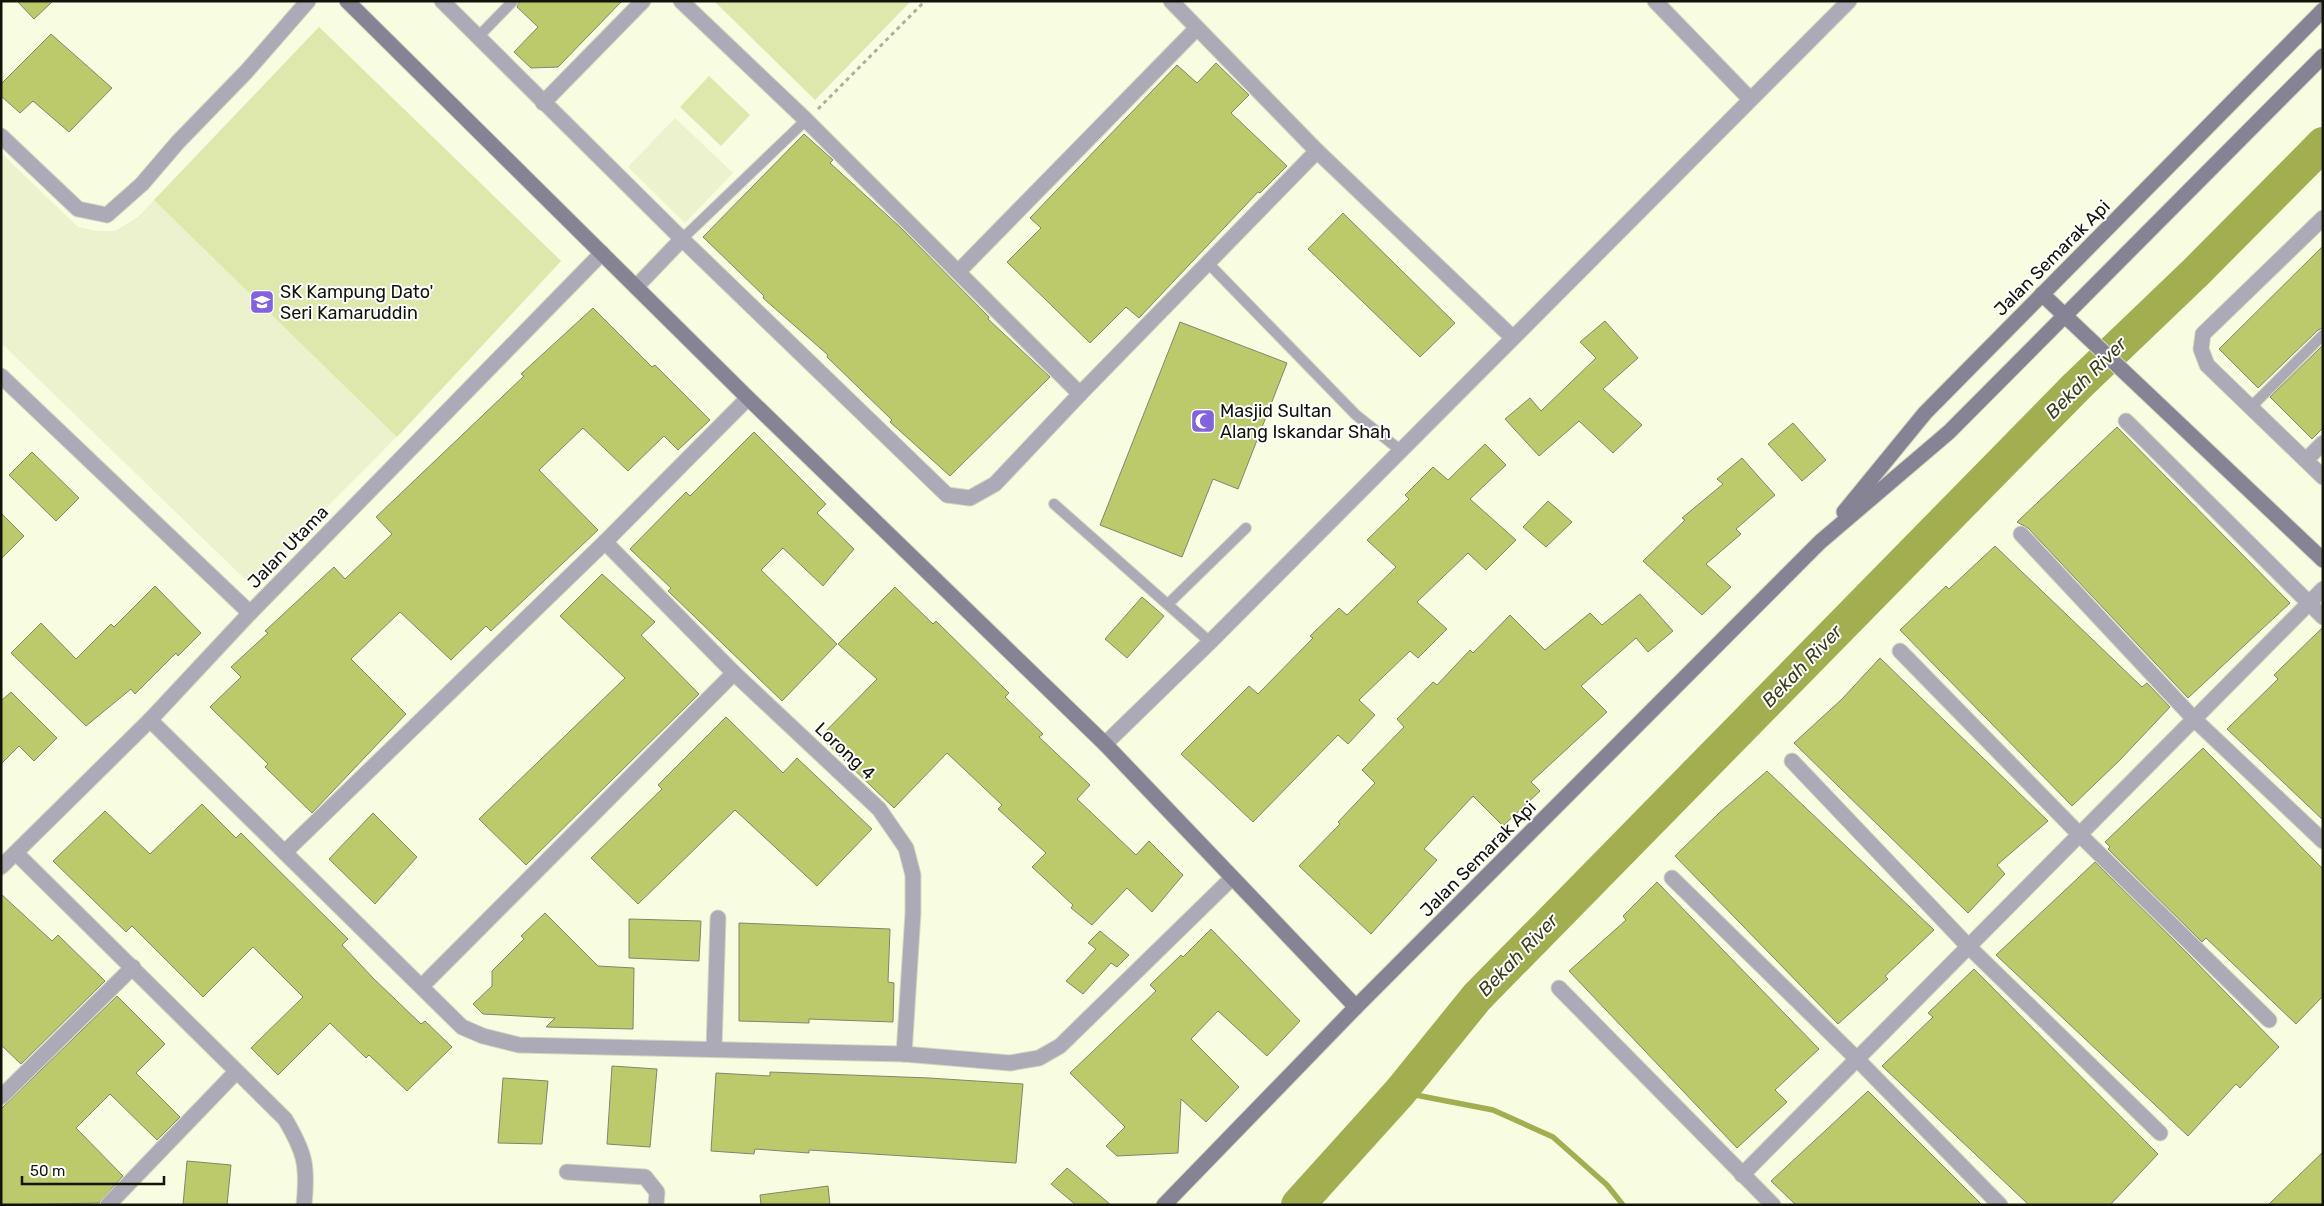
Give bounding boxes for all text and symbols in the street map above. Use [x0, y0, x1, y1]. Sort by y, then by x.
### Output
street label: Jalan Semarak Api [1989, 195, 2115, 321]
place label: SK Kampung Dato' Seri Kamaruddin [280, 281, 434, 324]
school or university icon: SK Kampung Dato' Seri Kamaruddin [249, 289, 275, 315]
water label: Bekah River [2041, 332, 2132, 423]
place label: Masjid Sultan Alang Iskandar Shah [1220, 400, 1391, 443]
mosque icon: Masjid Sultan Alang Iskandar Shah [1190, 408, 1216, 434]
street label: Jalan Utama [243, 501, 333, 593]
water label: Bekah River [1757, 619, 1847, 712]
street label: Lorong 4 [810, 718, 880, 784]
street label: Jalan Semarak Api [1415, 796, 1541, 922]
water label: Bekah River [1473, 908, 1563, 1001]
scale bar [22, 1154, 165, 1186]
text: 50 m [30, 1162, 65, 1180]

